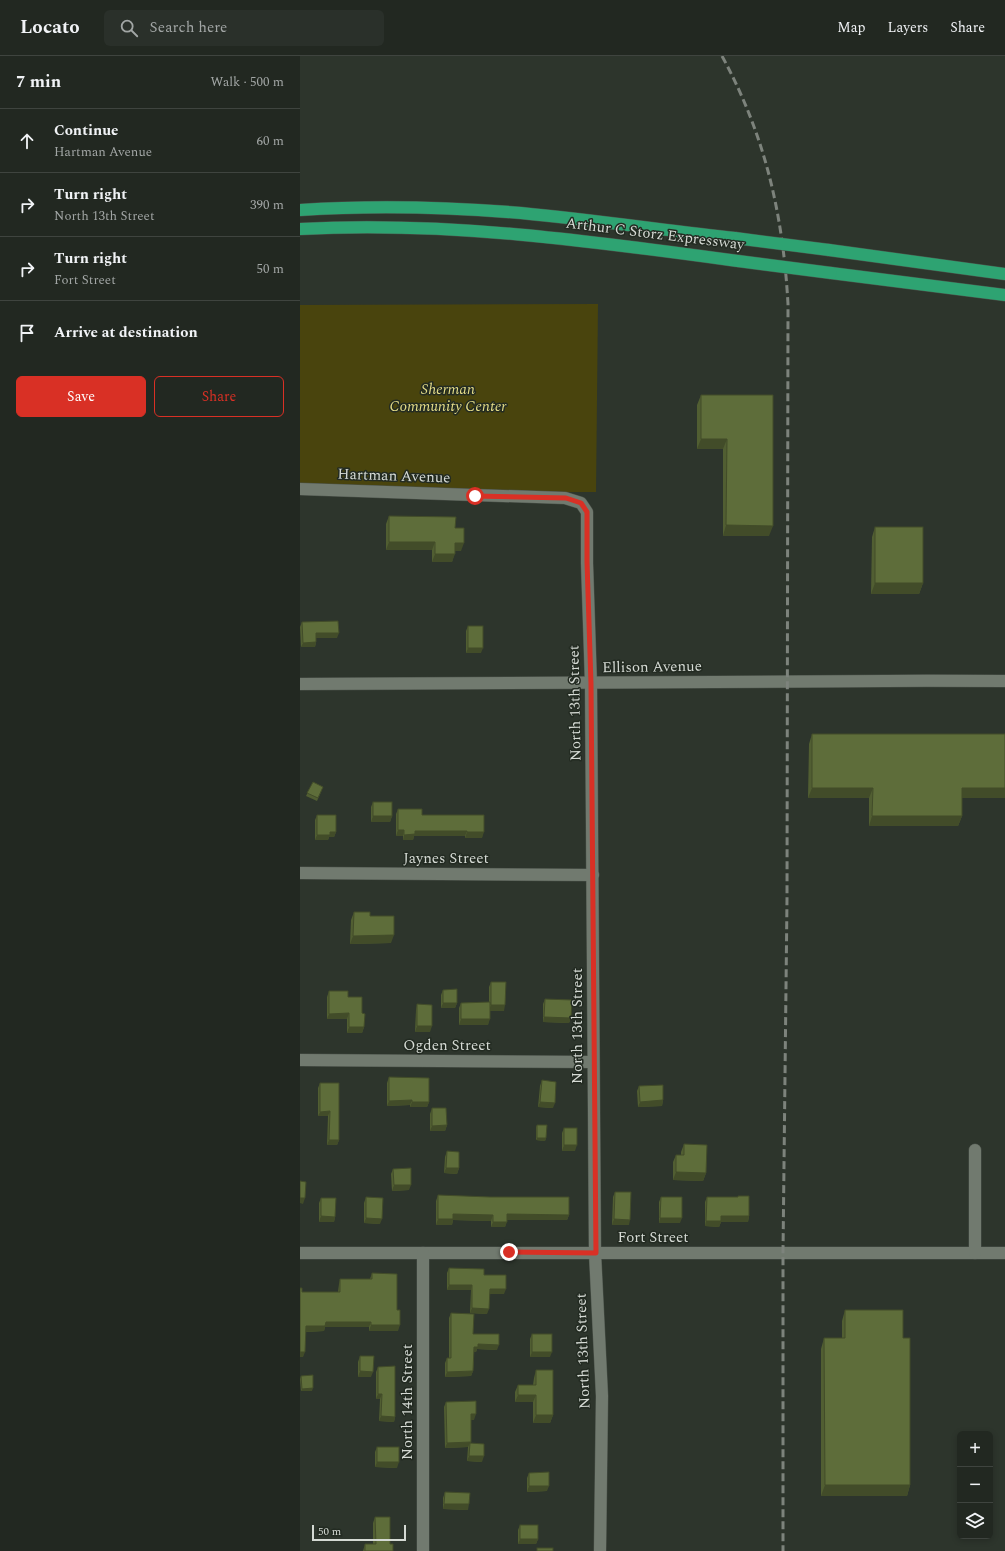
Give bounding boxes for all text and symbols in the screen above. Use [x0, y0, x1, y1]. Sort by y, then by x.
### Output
search box [104, 10, 384, 46]
text: Locato [20, 13, 80, 42]
text: Search here [150, 16, 227, 39]
icon: search [118, 17, 140, 39]
text: Map [837, 17, 866, 38]
text: Layers [888, 17, 928, 38]
text: Share [950, 17, 985, 38]
text: 7 min [16, 69, 61, 95]
text: Walk · 500 m [210, 72, 284, 92]
text: Continue [54, 119, 119, 142]
icon: ahead [16, 130, 38, 152]
text: 60 m [257, 131, 284, 151]
text: Hartman Avenue [54, 142, 152, 162]
text: Turn right [54, 183, 127, 206]
icon: right [16, 194, 38, 216]
text: 390 m [250, 195, 284, 215]
text: North 13th Street [54, 206, 155, 226]
street label: Arthur C Storz Expressway [564, 212, 747, 256]
text: Turn right [54, 247, 127, 270]
icon: right [16, 258, 38, 280]
text: 50 m [257, 259, 284, 279]
text: Fort Street [54, 270, 116, 290]
text: Arrive at destination [54, 321, 198, 344]
icon: arrive [16, 322, 38, 344]
button: Save [16, 376, 146, 417]
button: Share [154, 376, 284, 417]
park label: Sherman Community Center [390, 378, 507, 418]
street label: Hartman Avenue [337, 463, 451, 489]
route start [466, 487, 484, 505]
street label: North 13th Street [562, 645, 588, 761]
street label: Ellison Avenue [602, 655, 702, 679]
street label: Jaynes Street [403, 847, 489, 870]
street label: North 13th Street [566, 968, 589, 1084]
street label: Ogden Street [403, 1034, 491, 1057]
street label: Fort Street [617, 1226, 689, 1249]
route end [500, 1243, 518, 1261]
street label: North 13th Street [569, 1293, 597, 1409]
street label: North 14th Street [396, 1344, 419, 1460]
map controls [957, 1431, 993, 1539]
button: + [957, 1431, 993, 1467]
button: − [957, 1467, 993, 1503]
button: layers [957, 1503, 993, 1539]
scale bar [312, 1523, 406, 1542]
text: 50 m [318, 1523, 341, 1540]

